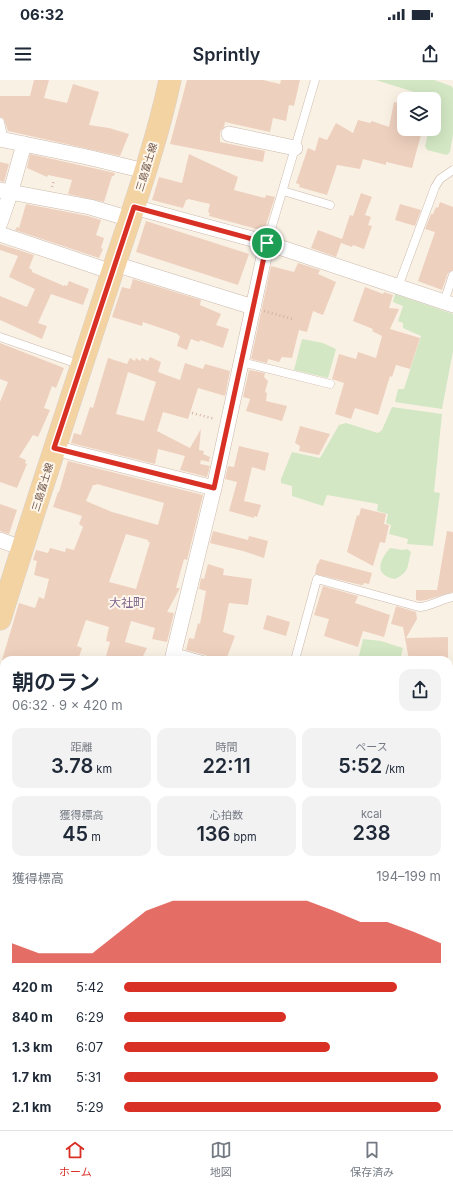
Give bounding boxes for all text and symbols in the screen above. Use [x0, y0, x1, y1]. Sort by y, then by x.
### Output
text: 06:32 [20, 5, 64, 24]
icon: menu [12, 43, 34, 65]
icon: share [419, 43, 441, 65]
text: Sprintly [193, 44, 260, 65]
map controls [397, 92, 441, 136]
button: layers [397, 92, 441, 136]
street label: 三島富士線 [133, 141, 159, 193]
pin [250, 226, 284, 260]
icon: arrive [256, 232, 278, 254]
street label: 三島富士線 [29, 461, 55, 513]
district label: 大社町 [109, 595, 145, 610]
text: 朝のラン [12, 669, 100, 695]
button: share [399, 669, 441, 711]
text: 06:32 · 9 × 420 m [12, 697, 123, 713]
text: 距離 [71, 740, 93, 754]
text: 時間 [216, 740, 238, 754]
text: ペース [355, 740, 388, 754]
text: 3.78 [51, 754, 93, 778]
text: 22:11 [202, 754, 251, 778]
text: 5:52 [338, 754, 382, 778]
text: km [93, 762, 112, 776]
text: /km [382, 762, 405, 776]
text: kcal [361, 807, 382, 821]
text: 獲得標高 [60, 808, 104, 822]
text: 心拍数 [210, 808, 243, 822]
text: 238 [353, 821, 391, 845]
text: 45 [62, 822, 88, 846]
text: 136 [196, 822, 230, 846]
text: m [88, 830, 101, 844]
text: bpm [230, 830, 257, 844]
text: 194–199 m [376, 868, 441, 884]
text: 獲得標高 [12, 870, 64, 886]
text: 420 m [12, 979, 53, 995]
text: 5:42 [76, 979, 104, 995]
text: 840 m [12, 1009, 53, 1025]
text: 6:29 [76, 1009, 104, 1025]
text: 1.3 km [12, 1039, 53, 1055]
text: 6:07 [76, 1039, 103, 1055]
text: 1.7 km [12, 1069, 52, 1085]
text: 5:31 [76, 1069, 101, 1085]
text: 2.1 km [12, 1099, 51, 1115]
text: 5:29 [76, 1099, 104, 1115]
tab: ホーム [59, 1139, 92, 1179]
tab: 地図 [210, 1139, 232, 1179]
tab: 保存済み [350, 1139, 394, 1179]

